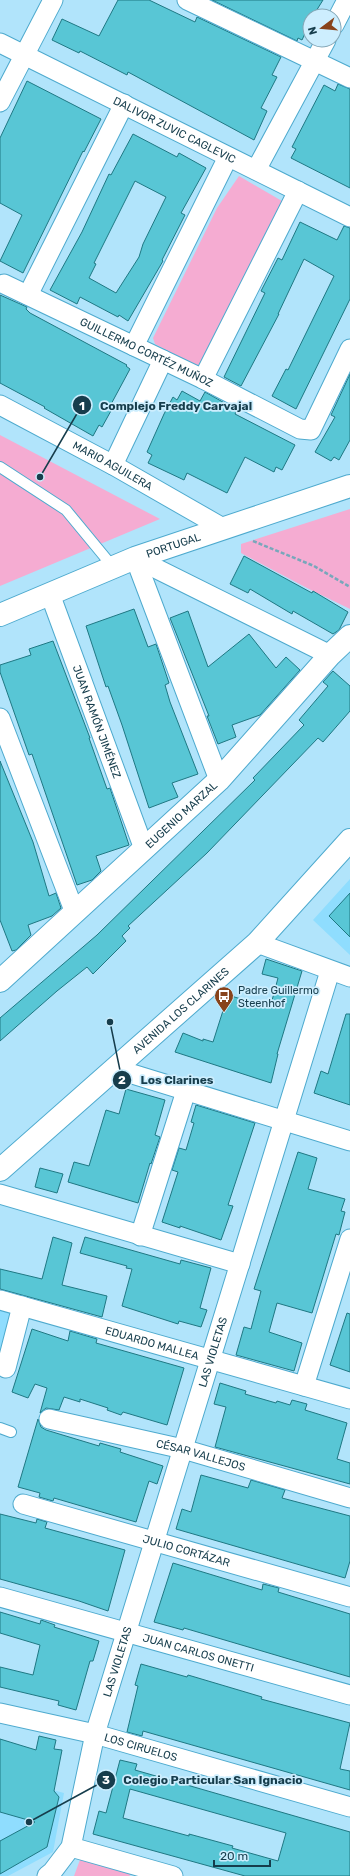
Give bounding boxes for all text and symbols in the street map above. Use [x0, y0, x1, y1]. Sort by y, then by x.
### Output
north arrow [302, 8, 342, 48]
text: N [306, 25, 320, 36]
street label: DALIVOR ZUVIC CAGLEVIC [111, 94, 238, 166]
street label: GUILLERMO CORTÉZ MUÑOZ [78, 315, 216, 390]
callout: Complejo Freddy Carvajal [72, 393, 260, 417]
text: 1 [79, 399, 85, 413]
text: Complejo Freddy Carvajal [100, 399, 252, 413]
street label: MARIO AGUILERA [71, 438, 155, 493]
street label: PORTUGAL [144, 530, 202, 560]
street label: JUAN RAMÓN JIMÉNEZ [70, 663, 124, 780]
street label: EUGENIO MARZAL [143, 778, 220, 851]
street label: AVENIDA LOS CLARINES [130, 964, 232, 1056]
place label: Padre Guillermo Steenhof [238, 984, 319, 1010]
bus stop icon: Padre Guillermo Steenhof [213, 985, 235, 1013]
callout: Los Clarines [112, 1068, 221, 1092]
text: 2 [118, 1073, 126, 1087]
text: Los Clarines [141, 1073, 214, 1087]
street label: LAS VIOLETAS [196, 1315, 230, 1389]
street label: EDUARDO MALLEA [104, 1324, 201, 1363]
street label: CÉSAR VALLEJOS [155, 1437, 247, 1474]
street label: JULIO CORTÁZAR [141, 1532, 232, 1569]
street label: LAS VIOLETAS [100, 1625, 134, 1698]
street label: JUAN CARLOS ONETTI [141, 1631, 255, 1674]
street label: LOS CIRUELOS [103, 1730, 179, 1764]
callout: Colegio Particular San Ignacio [96, 1768, 311, 1792]
text: 3 [102, 1773, 110, 1787]
text: Colegio Particular San Ignacio [123, 1773, 303, 1787]
scale bar [214, 1842, 270, 1868]
text: 20 m [220, 1849, 248, 1863]

